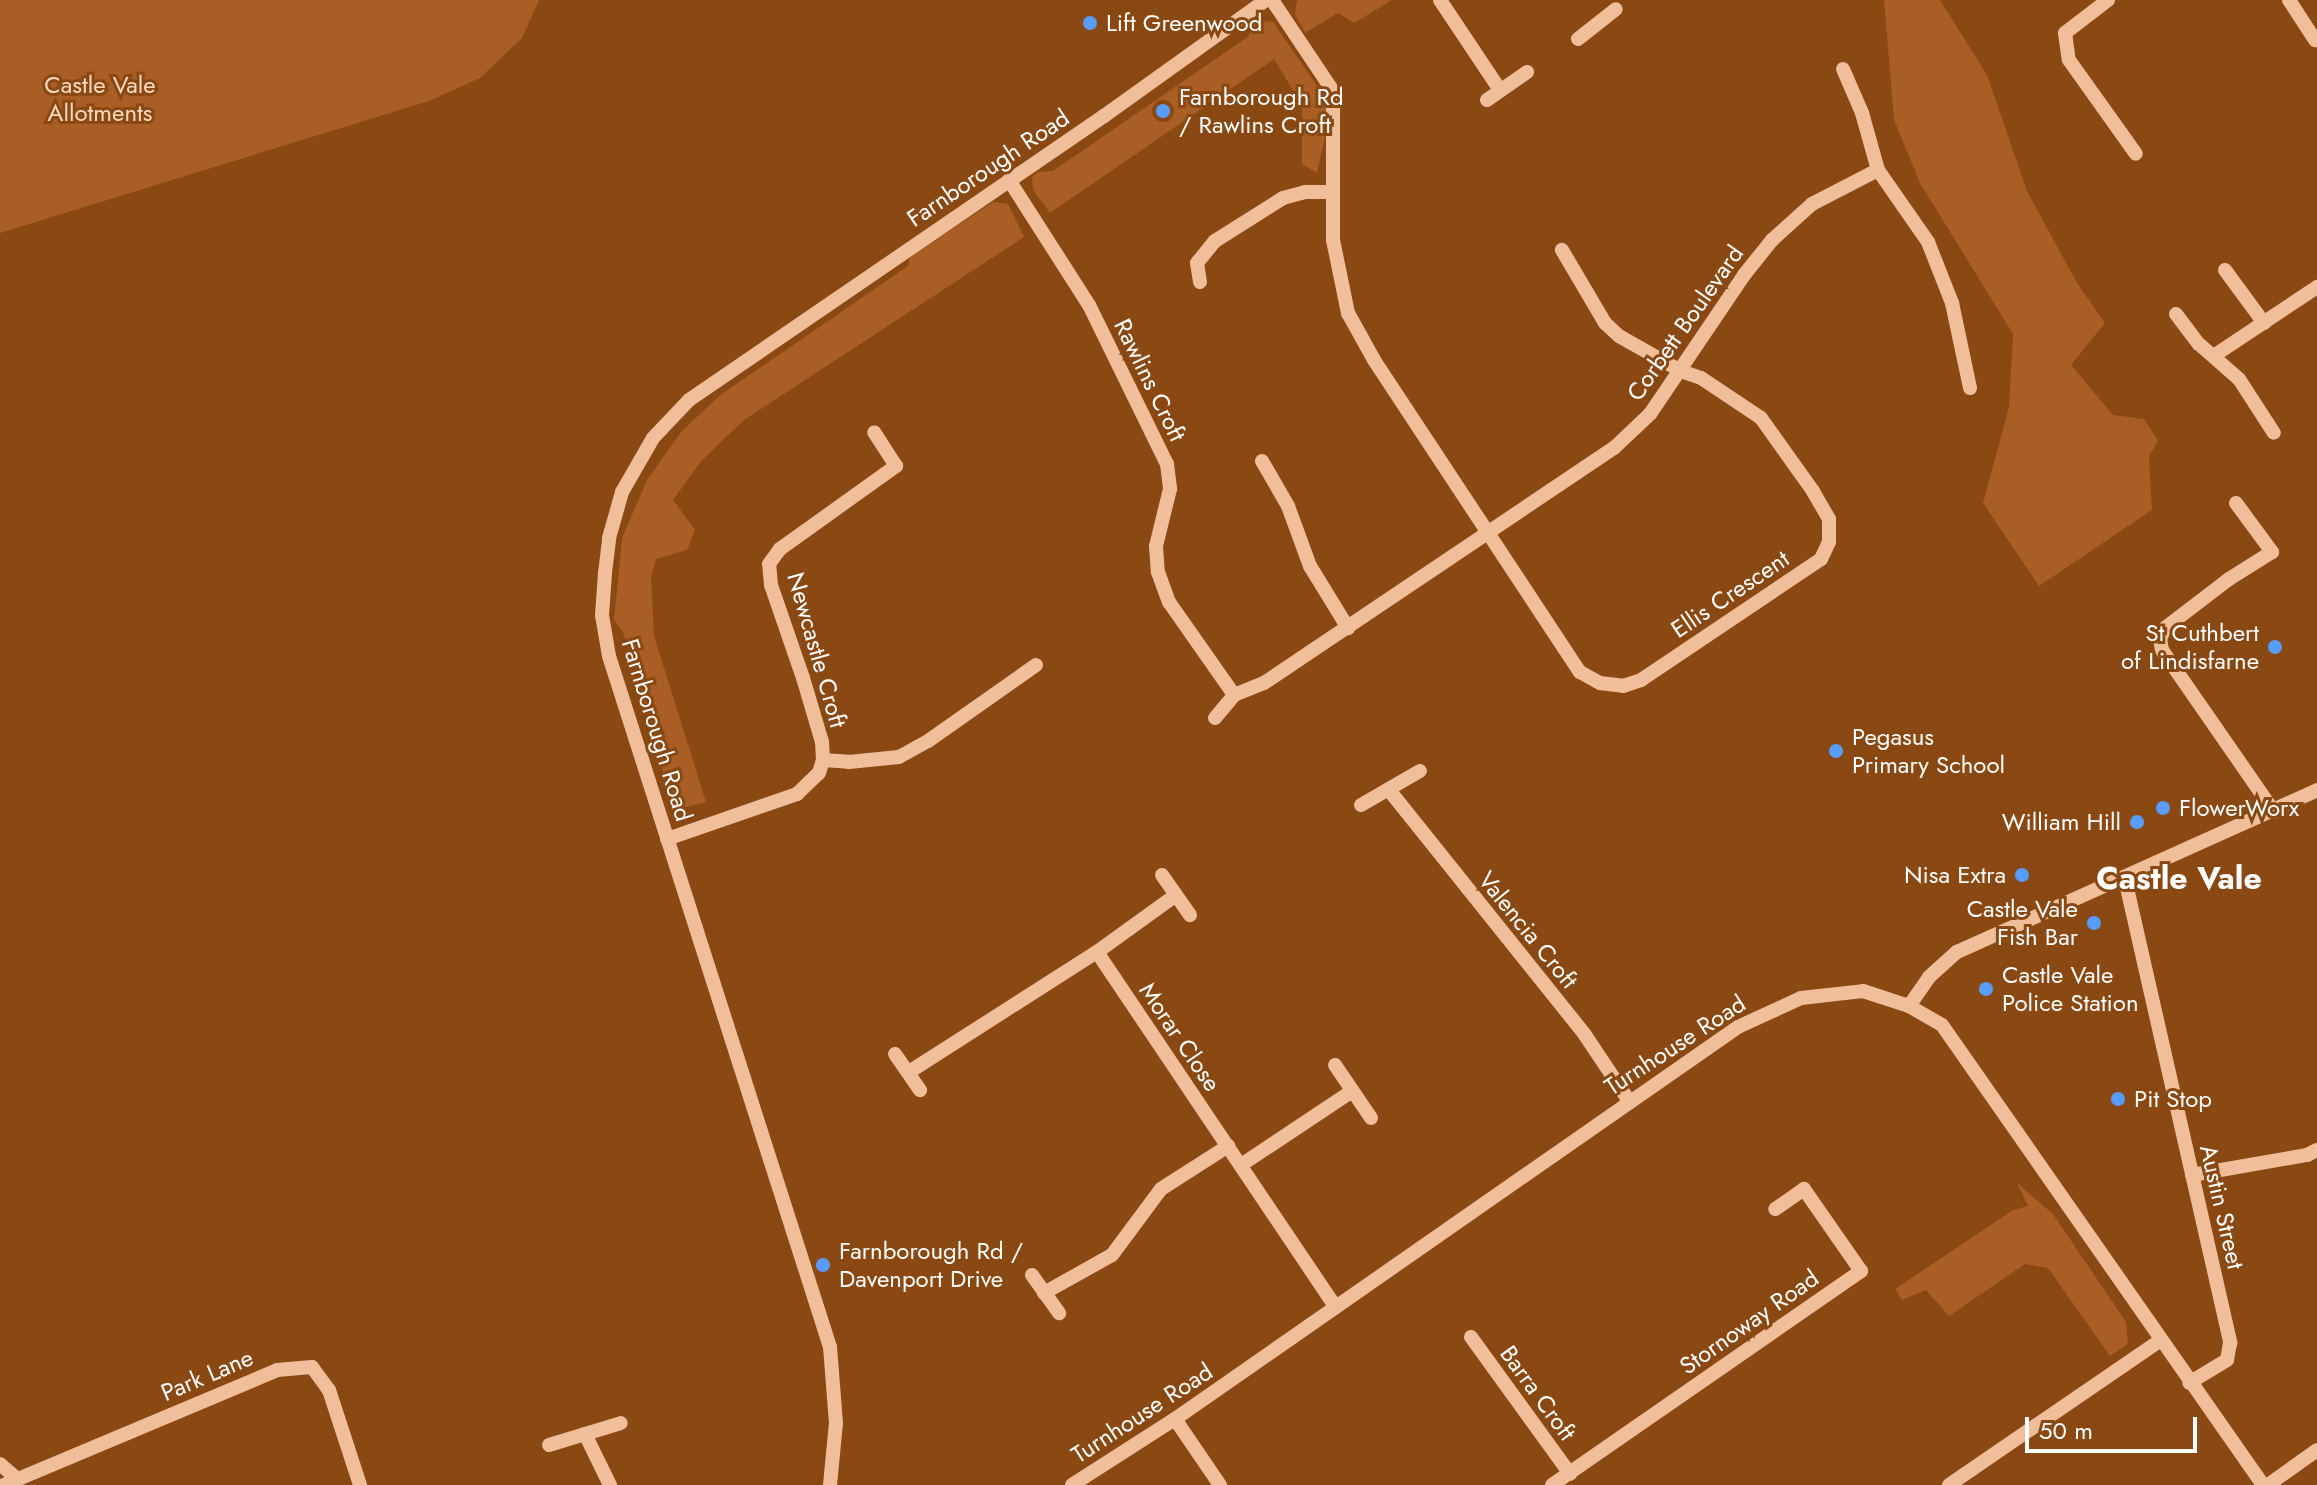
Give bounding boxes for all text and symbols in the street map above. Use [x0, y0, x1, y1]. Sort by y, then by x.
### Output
place label: Lift Greenwood [1106, 9, 1262, 37]
marker: Lift Greenwood [1081, 14, 1099, 32]
park label: Castle Vale Allotments [44, 71, 156, 127]
place label: Farnborough Rd / Rawlins Croft [1179, 83, 1344, 139]
marker: Farnborough Rd / Rawlins Croft [1154, 102, 1172, 120]
street label: Farnborough Road [901, 103, 1075, 233]
street label: Corbett Boulevard [1621, 240, 1749, 406]
street label: Rawlins Croft [1108, 314, 1192, 446]
street label: Ellis Crescent [1666, 544, 1794, 644]
street label: Newcastle Croft [781, 569, 853, 731]
place label: St Cuthbert of Lindisfarne [2121, 619, 2259, 675]
street label: Farnborough Road [616, 635, 698, 825]
marker: St Cuthbert of Lindisfarne [2266, 638, 2284, 656]
place label: Pegasus Primary School [1852, 723, 2005, 779]
marker: Pegasus Primary School [1827, 742, 1845, 760]
place label: FlowerWorx [2179, 794, 2299, 822]
marker: FlowerWorx [2154, 799, 2172, 817]
place label: William Hill [2002, 808, 2121, 836]
marker: William Hill [2128, 813, 2146, 831]
district label: Castle Vale [2096, 859, 2262, 897]
place label: Nisa Extra [1904, 861, 2006, 889]
street label: Valencia Croft [1472, 866, 1584, 994]
marker: Nisa Extra [2013, 866, 2031, 884]
place label: Castle Vale Fish Bar [1967, 895, 2078, 951]
marker: Castle Vale Fish Bar [2085, 914, 2103, 932]
place label: Castle Vale Police Station [2002, 961, 2138, 1017]
street label: Morar Close [1133, 977, 1227, 1097]
marker: Castle Vale Police Station [1977, 980, 1995, 998]
street label: Turnhouse Road [1599, 989, 1751, 1101]
place label: Pit Stop [2134, 1085, 2212, 1113]
marker: Pit Stop [2109, 1090, 2127, 1108]
street label: Austin Street [2194, 1142, 2250, 1272]
place label: Farnborough Rd / Davenport Drive [839, 1237, 1023, 1293]
marker: Farnborough Rd / Davenport Drive [814, 1256, 832, 1274]
street label: Stornoway Road [1674, 1263, 1824, 1381]
street label: Barra Croft [1494, 1340, 1582, 1446]
street label: Park Lane [157, 1343, 257, 1407]
street label: Turnhouse Road [1066, 1357, 1218, 1469]
scale bar [2029, 1401, 2201, 1451]
text: 50 m [2039, 1413, 2093, 1448]

